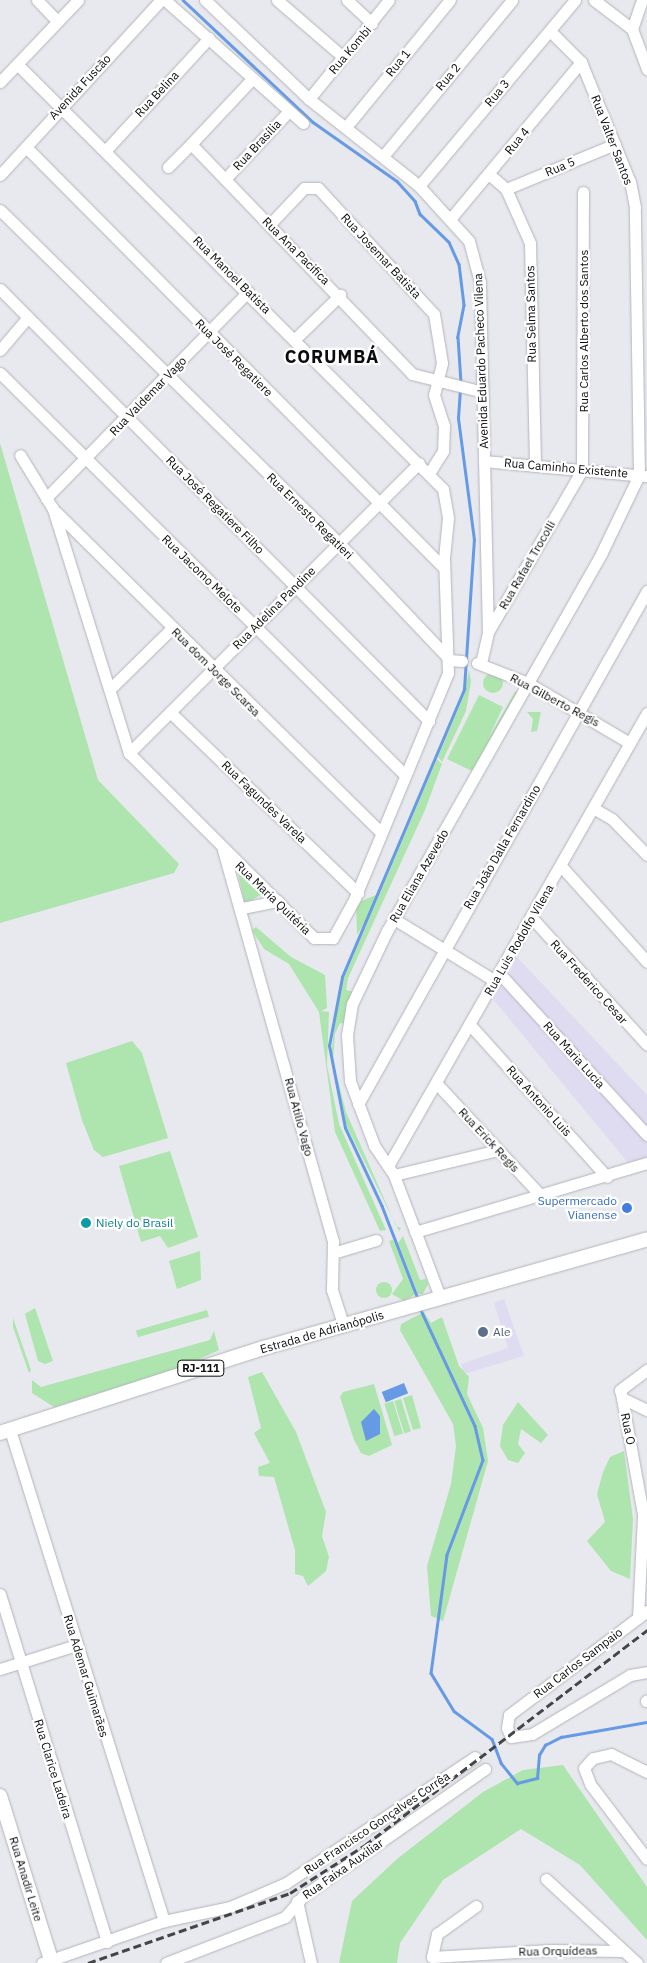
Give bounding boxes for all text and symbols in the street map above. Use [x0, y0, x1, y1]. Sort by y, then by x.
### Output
street label: Rua Kombi [326, 23, 374, 77]
street label: Rua 1 [383, 46, 413, 80]
street label: Avenida Fuscão [46, 51, 114, 123]
street label: Rua 2 [433, 61, 463, 93]
street label: Rua Belina [132, 68, 182, 120]
street label: Rua 3 [482, 77, 512, 109]
street label: Rua Valter Santos [588, 93, 636, 187]
street label: Rua Brasília [230, 117, 284, 173]
street label: Rua 4 [502, 124, 532, 158]
street label: Rua 5 [543, 154, 577, 180]
street label: Rua Josemar Batista [338, 211, 424, 301]
street label: Rua Ana Pacifica [259, 214, 333, 288]
street label: Rua Manoel Batista [190, 233, 274, 317]
street label: Rua Carlos Alberto dos Santos [577, 250, 591, 412]
street label: Rua Selma Santos [523, 265, 539, 363]
street label: Avenida Eduardo Pacheco Vilena [471, 273, 491, 449]
street label: Rua José Regatiere [192, 316, 276, 400]
district label: CORUMBÁ [284, 346, 380, 368]
street label: Rua Valdemar Vago [107, 353, 189, 439]
street label: Rua José Regatiere Filho [163, 453, 267, 557]
street label: Rua Caminho Existente [503, 455, 629, 481]
street label: Rua Ernesto Regatieri [264, 470, 356, 562]
street label: Rua Rafael Trocolli [496, 518, 558, 612]
street label: Rua Jacomo Melote [159, 532, 245, 616]
street label: Rua Adelina Pandine [230, 564, 318, 652]
street label: Rua dom Jorge Scarsa [169, 625, 263, 719]
street label: Rua Gilberto Regis [508, 670, 602, 730]
street label: Rua Fagundes Varela [219, 758, 309, 846]
street label: Rua João Dalla Fernardino [460, 782, 544, 912]
street label: Rua Eliana Azevedo [386, 827, 452, 925]
street label: Rua Maria Quitéria [232, 858, 314, 938]
street label: Rua Luis Rodolfo Vilena [481, 882, 557, 998]
street label: Rua Frederico Cesar [547, 937, 631, 1027]
street label: Rua Maria Lucia [540, 1019, 608, 1091]
street label: Rua Antonio Luis [504, 1063, 574, 1139]
street label: Rua Atilio Vago [282, 1076, 316, 1158]
street label: Rua Erick Regis [456, 1105, 522, 1175]
place label: Supermercado Vianense [538, 1194, 617, 1222]
marker: Supermercado Vianense [621, 1202, 633, 1214]
place label: Niely do Brasil [96, 1216, 173, 1230]
marker: Niely do Brasil [80, 1217, 92, 1229]
street label: Estrada de Adrianópolis [258, 1307, 386, 1357]
place label: Ale [493, 1325, 511, 1339]
marker: Ale [477, 1326, 489, 1338]
road number: RJ-111 [177, 1360, 225, 1376]
street label: Rua O [618, 1412, 638, 1446]
street label: Rua Ademar Guimarães [61, 1613, 111, 1739]
street label: Rua Carlos Sampaio [531, 1625, 625, 1701]
street label: Rua Clarice Ladeira [31, 1717, 75, 1821]
street label: Rua Francisco Gonçalves Corrêa [301, 1769, 453, 1877]
street label: Rua Anadir Leite [6, 1835, 46, 1923]
street label: Rua Faixa Auxiliar [300, 1836, 386, 1902]
street label: Rua Orquídeas [518, 1943, 598, 1959]

